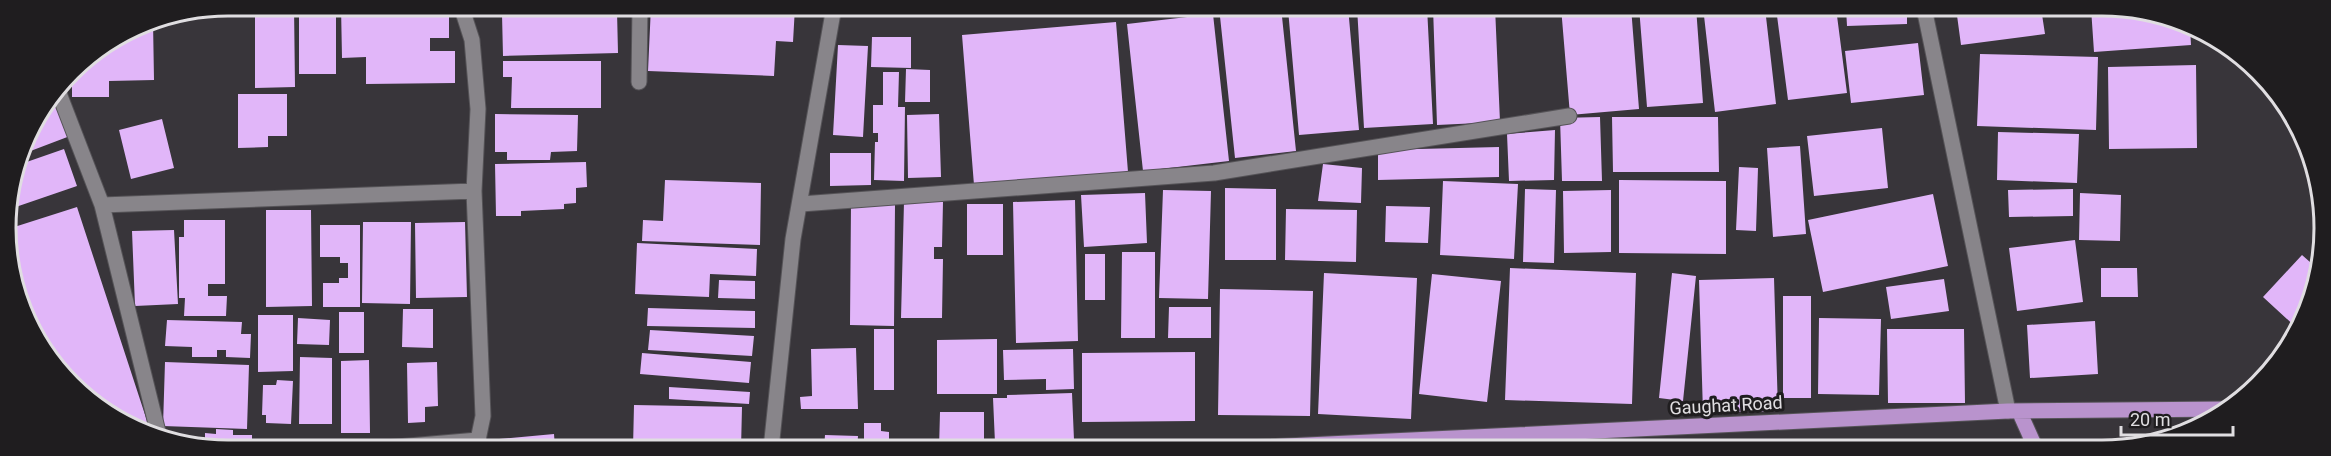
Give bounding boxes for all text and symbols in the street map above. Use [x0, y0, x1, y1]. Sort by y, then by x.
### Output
street label: Gaughat Road [1669, 392, 1783, 418]
scale bar [2121, 399, 2234, 437]
text: 20 m [2130, 409, 2170, 430]

